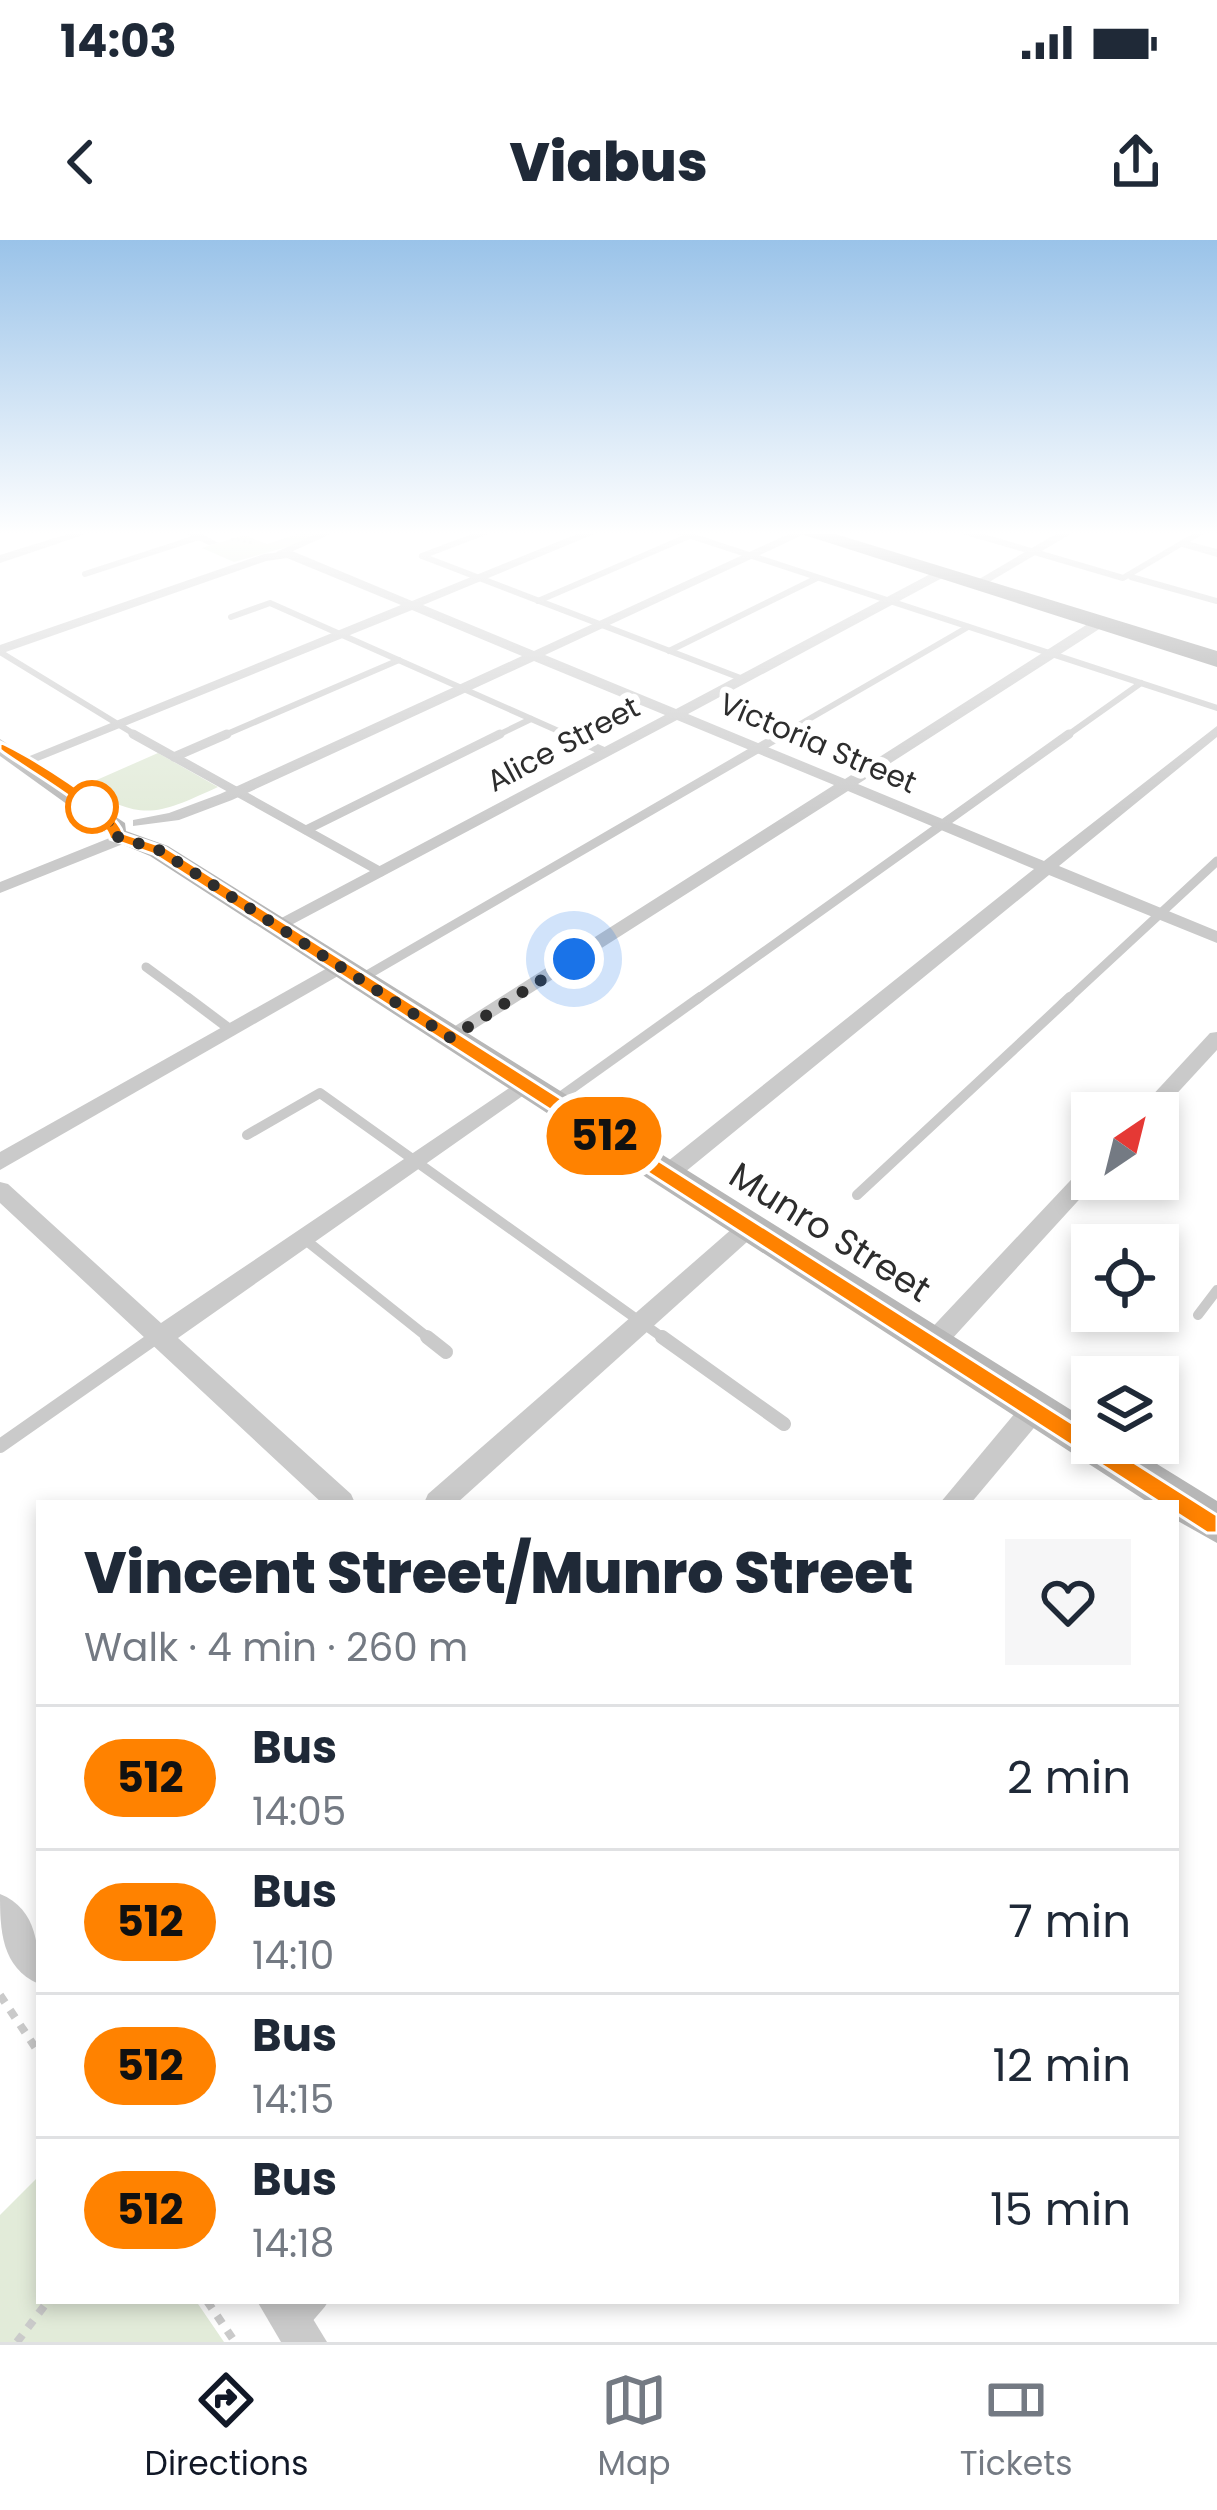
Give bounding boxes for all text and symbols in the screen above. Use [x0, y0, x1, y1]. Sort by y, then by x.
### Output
text: 14:03 [60, 10, 177, 73]
text: Viabus [509, 124, 708, 200]
icon: back [48, 129, 114, 195]
icon: share [1103, 129, 1169, 195]
street label: Victoria Street [713, 682, 923, 804]
street label: Alice Street [479, 686, 647, 802]
unlabelled marker [67, 782, 117, 832]
your location [544, 929, 604, 989]
north arrow [1071, 1092, 1179, 1200]
map controls [1071, 1092, 1179, 1464]
line badge: 512 [535, 1097, 673, 1175]
text: 512 [570, 1106, 638, 1165]
street label: Munro Street [720, 1150, 940, 1314]
button: locate [1071, 1224, 1179, 1332]
button: layers [1071, 1356, 1179, 1464]
text: Vincent Street/Munro Street [84, 1533, 913, 1613]
button: heart [1005, 1539, 1131, 1665]
text: Walk · 4 min · 260 m [84, 1620, 468, 1675]
text: Bus [252, 1716, 337, 1779]
text: 2 min [1007, 1746, 1131, 1809]
text: 512 [116, 1748, 184, 1807]
text: 14:05 [252, 1784, 346, 1839]
text: Bus [252, 1860, 337, 1923]
text: 7 min [1008, 1890, 1131, 1953]
text: 512 [116, 1892, 184, 1951]
text: 14:10 [252, 1928, 334, 1983]
text: Bus [252, 2004, 337, 2067]
text: 12 min [992, 2034, 1131, 2097]
text: 512 [116, 2036, 184, 2095]
text: 14:15 [252, 2072, 334, 2127]
text: Bus [252, 2148, 337, 2211]
text: 15 min [990, 2178, 1131, 2241]
text: 512 [116, 2180, 184, 2239]
text: 14:18 [252, 2216, 334, 2271]
tab: Directions [145, 2367, 308, 2489]
tab: Map [598, 2367, 671, 2489]
tab: Tickets [960, 2367, 1072, 2489]

